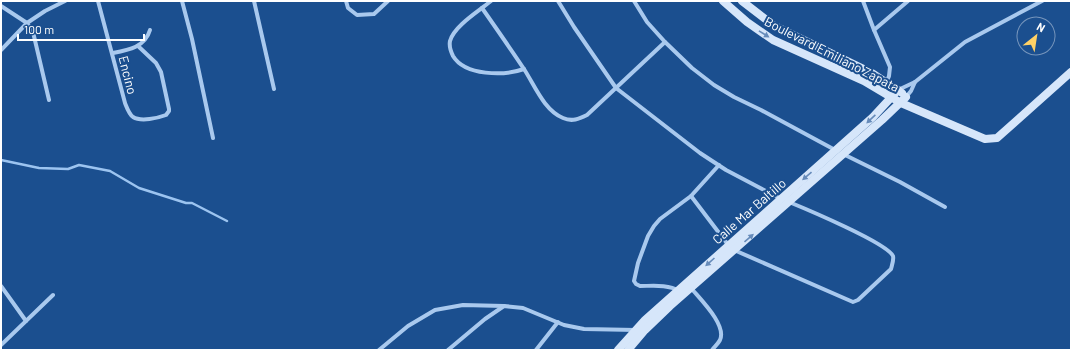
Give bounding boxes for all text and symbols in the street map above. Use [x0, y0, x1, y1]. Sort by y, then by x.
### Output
street label: Boulevard Emiliano Zapata [762, 13, 902, 95]
scale bar [18, 16, 144, 42]
north arrow [1016, 16, 1056, 56]
text: N [1035, 19, 1048, 34]
text: 100 m [24, 22, 54, 36]
one-way arrow [759, 30, 769, 38]
street label: Encino [116, 54, 140, 96]
one-way arrow [866, 114, 876, 124]
one-way arrow [802, 171, 812, 181]
street label: Calle Mar Baltillo [709, 175, 789, 247]
one-way arrow [744, 234, 753, 243]
one-way arrow [704, 258, 715, 267]

